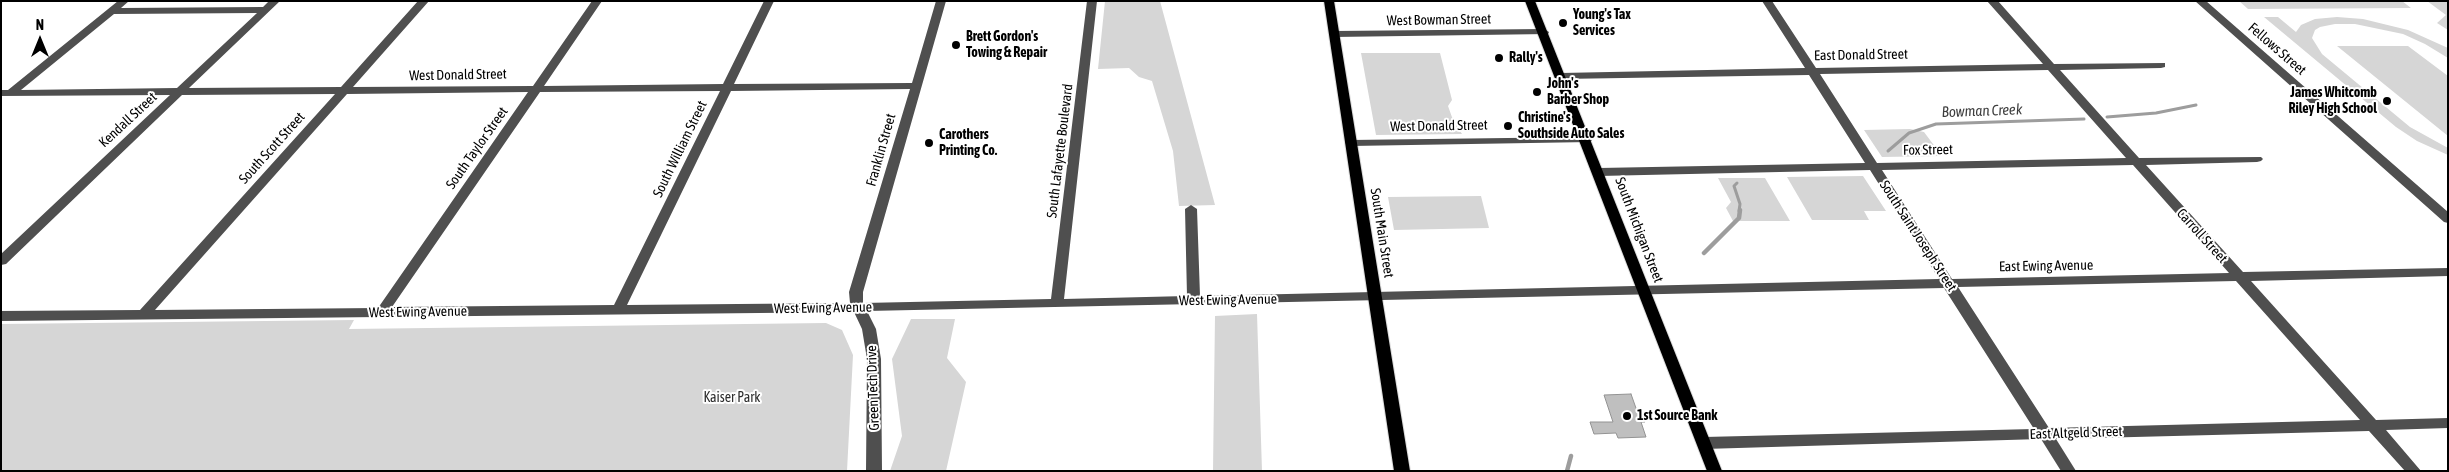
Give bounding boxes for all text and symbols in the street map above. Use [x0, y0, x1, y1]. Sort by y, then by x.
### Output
place label: Young's Tax Services [1573, 7, 1631, 40]
street label: West Bowman Street [1387, 11, 1491, 29]
north arrow [15, 15, 65, 65]
text: N [36, 17, 44, 33]
marker: Young's Tax Services [1557, 17, 1569, 29]
street label: Fellows Street [2245, 19, 2309, 79]
place label: Brett Gordon's Towing & Repair [966, 29, 1047, 62]
marker: Brett Gordon's Towing & Repair [950, 39, 962, 51]
street label: East Donald Street [1814, 46, 1908, 64]
place label: Rally's [1509, 50, 1543, 66]
marker: Rally's [1493, 52, 1505, 64]
street label: West Donald Street [409, 66, 507, 84]
place label: John's Barber Shop [1547, 76, 1609, 108]
street label: South Lafayette Boulevard [1043, 83, 1077, 219]
place label: James Whitcomb Riley High School [2289, 85, 2377, 118]
marker: John's Barber Shop [1531, 86, 1543, 98]
street label: Kendall Street [96, 89, 160, 151]
marker: James Whitcomb Riley High School [2381, 95, 2393, 107]
street label: South William Street [649, 98, 711, 200]
water label: Bowman Creek [1941, 101, 2023, 121]
street label: South Taylor Street [442, 104, 512, 192]
street label: South Scott Street [236, 109, 308, 187]
place label: Christine's Southside Auto Sales [1518, 110, 1624, 142]
street label: Franklin Street [863, 112, 899, 188]
street label: West Donald Street [1390, 117, 1488, 135]
marker: Christine's Southside Auto Sales [1502, 120, 1514, 132]
place label: Carothers Printing Co. [939, 127, 997, 160]
marker: Carothers Printing Co. [923, 137, 935, 149]
street label: Fox Street [1903, 141, 1953, 159]
street label: South Michigan Street [1611, 175, 1667, 285]
street label: South Saint Joseph Street [1876, 177, 1960, 295]
street label: South Main Street [1367, 187, 1397, 279]
street label: Carroll Street [2173, 205, 2231, 267]
street label: East Ewing Avenue [1999, 257, 2093, 275]
street label: West Ewing Avenue [1179, 291, 1277, 309]
street label: West Ewing Avenue [774, 299, 872, 317]
street label: West Ewing Avenue [369, 303, 467, 321]
street label: Green Tech Drive [863, 345, 883, 431]
park label: Kaiser Park [703, 390, 761, 406]
place label: 1st Source Bank [1637, 408, 1717, 424]
marker: 1st Source Bank [1621, 410, 1633, 422]
street label: East Altgeld Street [2029, 423, 2123, 443]

